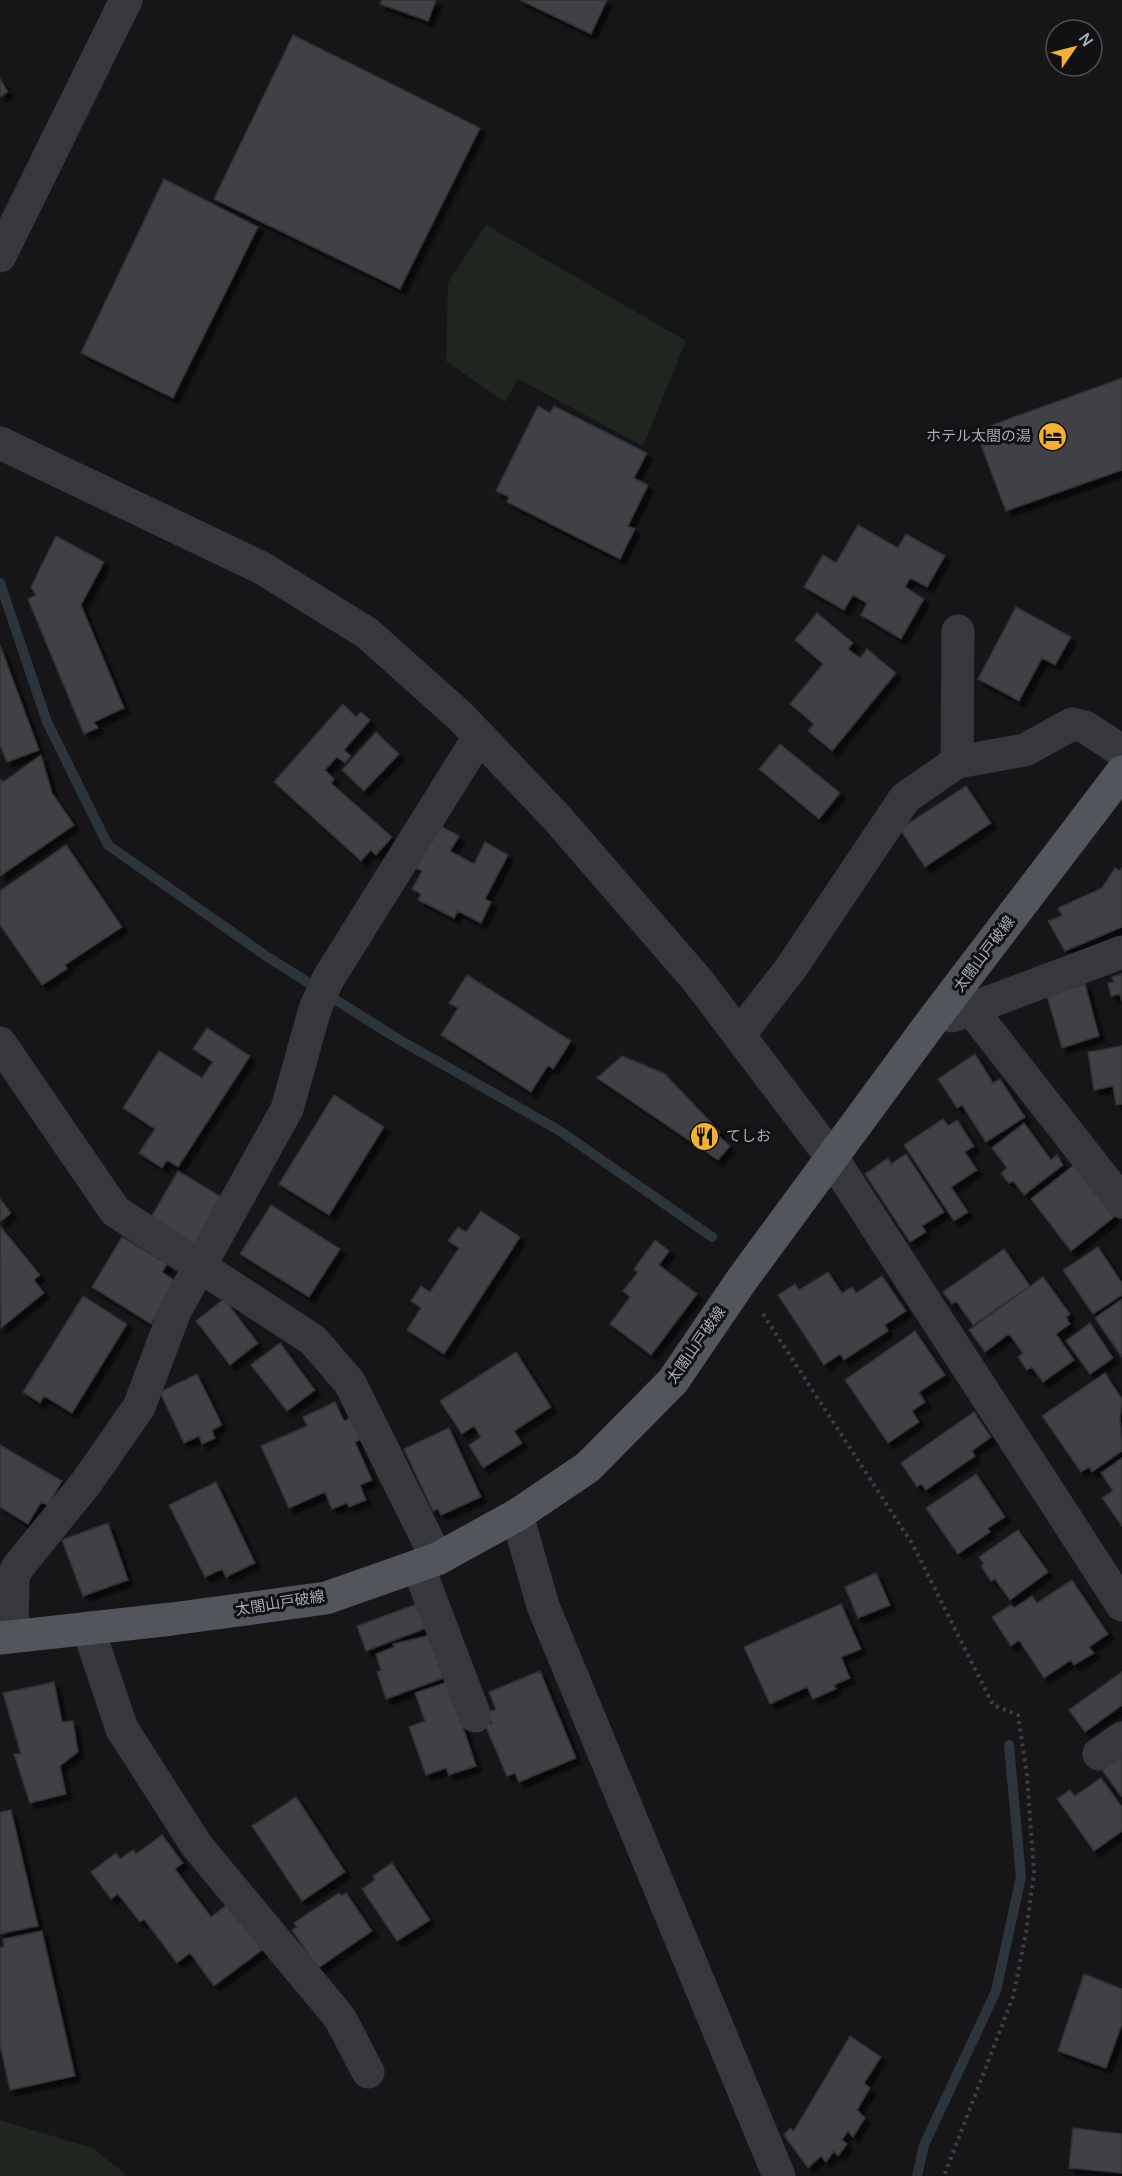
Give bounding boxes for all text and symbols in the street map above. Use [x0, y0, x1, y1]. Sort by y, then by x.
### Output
north arrow [1044, 18, 1104, 78]
text: N [1074, 28, 1099, 50]
hotel icon: ホテル太閤の湯 [1036, 420, 1068, 452]
place label: ホテル太閤の湯 [926, 425, 1031, 446]
street label: 太閤山戸破線 [948, 911, 1019, 996]
restaurant icon: てしお [689, 1120, 721, 1152]
place label: てしお [726, 1125, 771, 1146]
street label: 太閤山戸破線 [661, 1302, 730, 1388]
street label: 太閤山戸破線 [234, 1585, 326, 1620]

